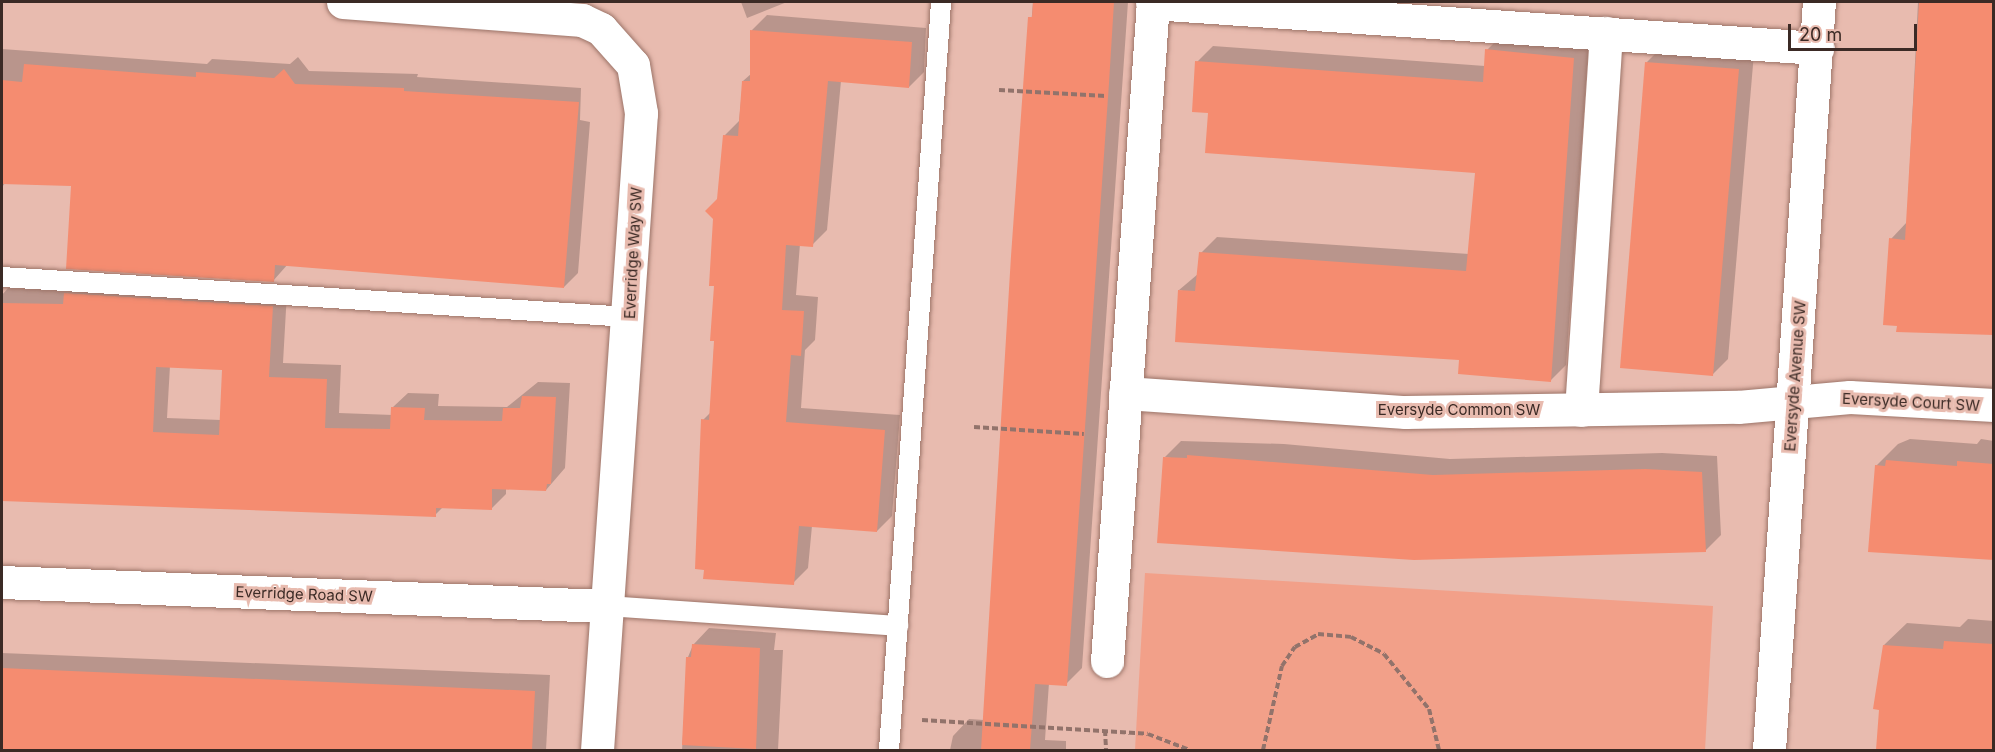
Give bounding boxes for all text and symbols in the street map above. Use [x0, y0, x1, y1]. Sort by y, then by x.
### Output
scale bar [1791, 12, 1920, 50]
text: 20 m [1799, 24, 1842, 45]
street label: Everridge Way SW [621, 187, 645, 319]
street label: Eversyde Avenue SW [1781, 300, 1809, 452]
street label: Eversyde Court SW [1842, 389, 1980, 415]
street label: Eversyde Common SW [1378, 401, 1540, 419]
street label: Everridge Road SW [235, 583, 373, 605]

